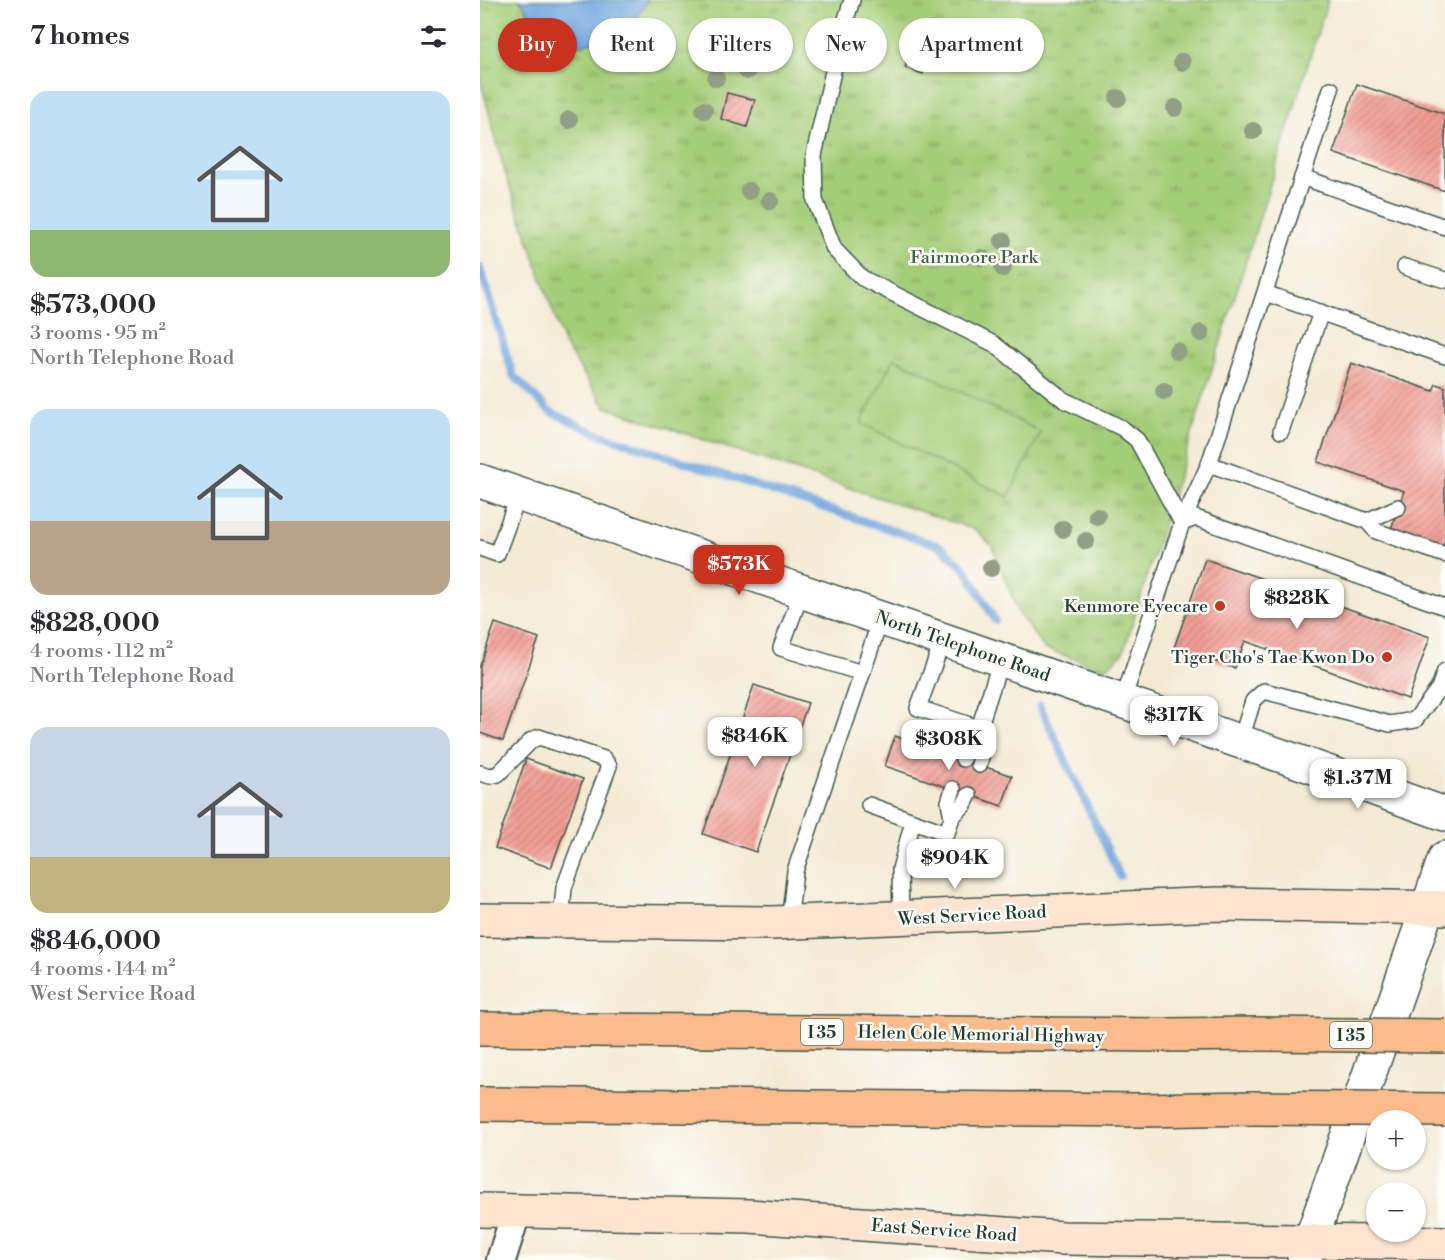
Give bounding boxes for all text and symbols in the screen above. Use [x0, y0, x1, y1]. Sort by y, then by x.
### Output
chip: Buy [498, 18, 577, 72]
chip: Rent [589, 18, 676, 72]
chip: Filters [688, 18, 793, 72]
chip: New [805, 18, 887, 72]
chip: Apartment [899, 18, 1044, 72]
text: 7 homes [30, 20, 130, 52]
icon: filters [417, 20, 450, 53]
icon: home [186, 130, 294, 238]
park label: Fairmoore Park [910, 246, 1039, 269]
text: $573,000 [30, 289, 156, 321]
text: 3 rooms · 95 m² [30, 321, 166, 346]
text: North Telephone Road [30, 346, 234, 371]
icon: home [186, 448, 294, 556]
pin: $573K [697, 545, 781, 596]
text: $573K [707, 552, 771, 577]
pin: $828K [1255, 579, 1339, 630]
text: $828K [1264, 586, 1330, 611]
place label: Kenmore Eyecare [1064, 595, 1208, 618]
marker: Kenmore Eyecare [1213, 599, 1227, 613]
street label: North Telephone Road [872, 606, 1054, 687]
text: $828,000 [30, 607, 160, 639]
text: 4 rooms · 112 m² [30, 639, 173, 664]
place label: Tiger Cho's Tae Kwon Do [1171, 646, 1375, 669]
marker: Tiger Cho's Tae Kwon Do [1380, 650, 1394, 664]
text: North Telephone Road [30, 664, 234, 689]
pin: $317K [1132, 696, 1216, 747]
text: $317K [1144, 703, 1204, 728]
pin: $846K [713, 717, 797, 768]
pin: $308K [907, 720, 991, 771]
text: $846K [721, 724, 789, 749]
text: $308K [915, 727, 983, 752]
pin: $1.37M [1309, 759, 1407, 810]
icon: home [186, 766, 294, 874]
text: $1.37M [1323, 766, 1393, 791]
pin: $904K [913, 839, 997, 890]
text: $904K [921, 846, 989, 871]
street label: West Service Road [896, 900, 1048, 931]
text: $846,000 [30, 925, 161, 957]
text: 4 rooms · 144 m² [30, 957, 175, 982]
text: West Service Road [30, 982, 195, 1007]
road number: I 35 [801, 1019, 843, 1045]
street label: Helen Cole Memorial Highway [857, 1021, 1105, 1048]
road number: I 35 [1330, 1022, 1372, 1048]
map controls [1366, 1110, 1426, 1242]
button: + [1366, 1110, 1426, 1170]
button: − [1366, 1182, 1426, 1242]
street label: East Service Road [870, 1214, 1018, 1247]

